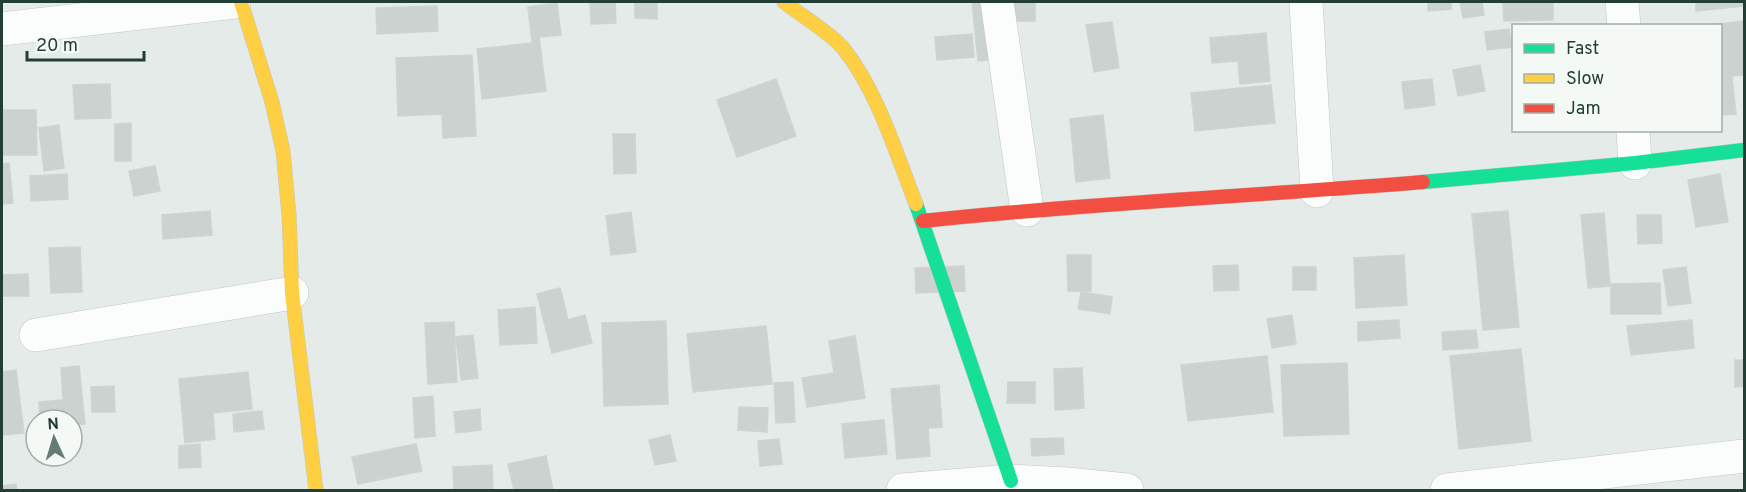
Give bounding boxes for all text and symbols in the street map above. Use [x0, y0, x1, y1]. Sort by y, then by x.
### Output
scale bar [27, 24, 144, 62]
legend [1512, 24, 1722, 132]
text: 20 m [36, 35, 78, 58]
text: Fast [1566, 38, 1599, 61]
text: Slow [1566, 68, 1604, 91]
text: Jam [1566, 98, 1601, 121]
north arrow [24, 408, 84, 468]
text: N [47, 415, 60, 435]

